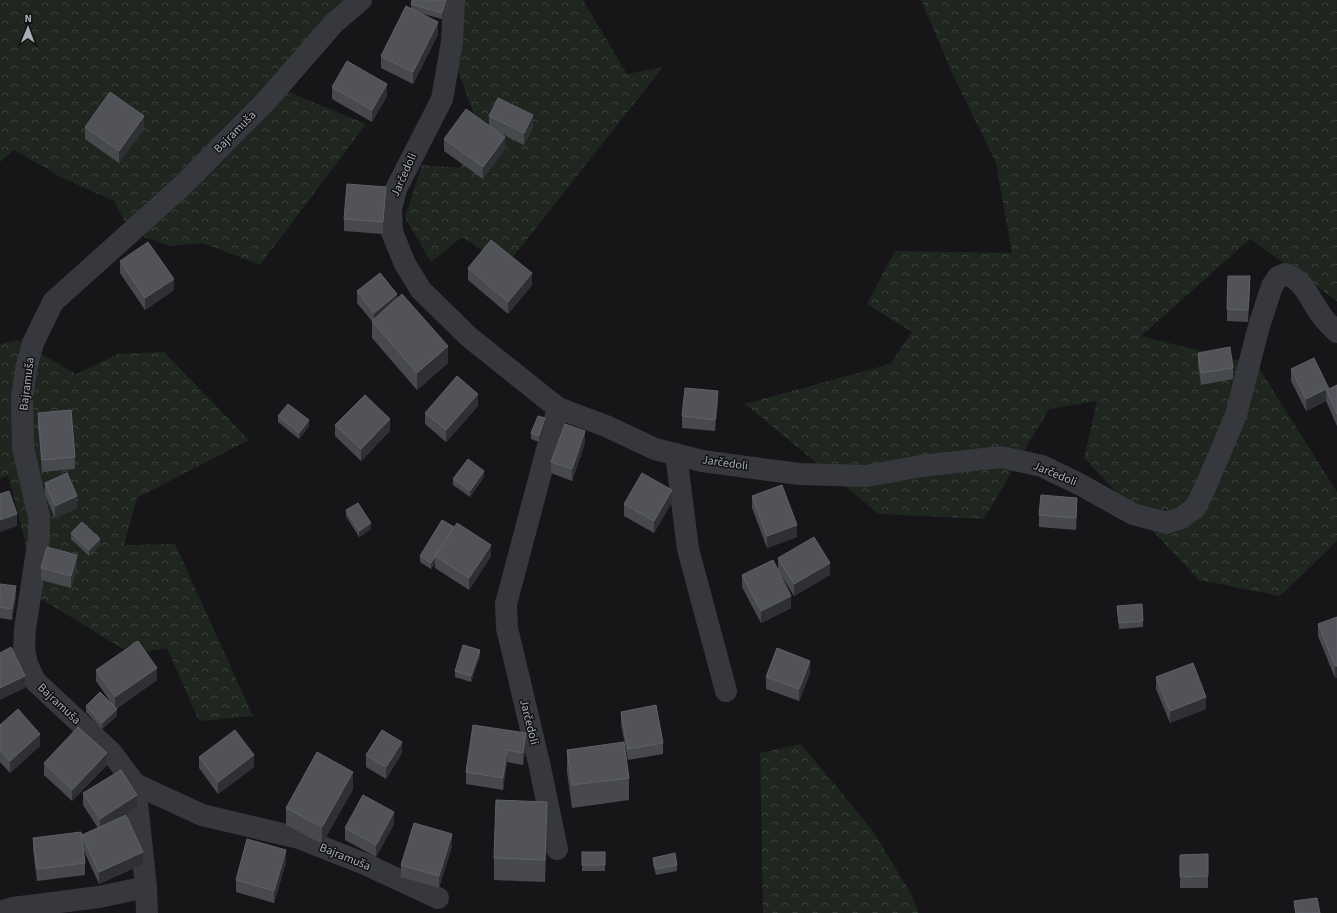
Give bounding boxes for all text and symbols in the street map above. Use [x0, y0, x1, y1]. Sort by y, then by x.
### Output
north arrow [8, 8, 48, 48]
text: N [24, 11, 32, 26]
street label: Bajramuša [210, 107, 260, 157]
street label: Jarčedoli [387, 150, 421, 200]
street label: Bajramuša [15, 356, 39, 412]
street label: Jarčedoli [701, 451, 749, 475]
street label: Jarčedoli [1030, 457, 1080, 491]
street label: Bajramuša [34, 680, 84, 728]
street label: Jarčedoli [515, 698, 543, 747]
street label: Bajramuša [317, 839, 373, 875]

